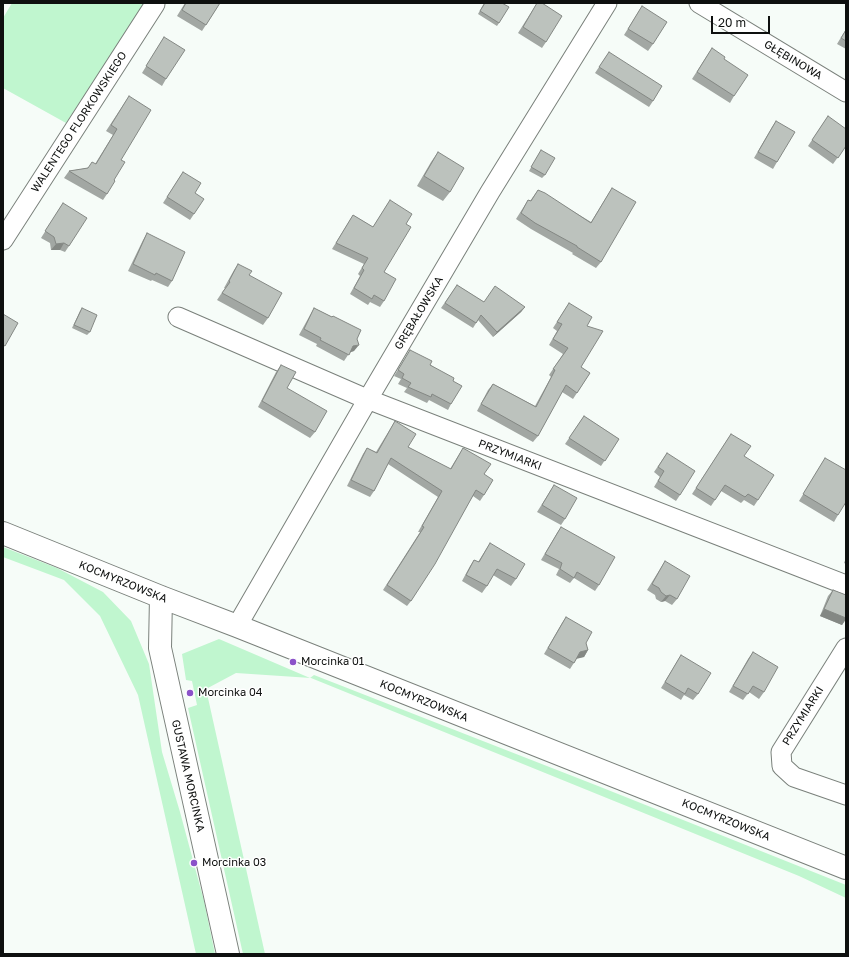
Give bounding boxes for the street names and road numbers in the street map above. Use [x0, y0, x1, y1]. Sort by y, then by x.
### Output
street label: GŁĘBINOWA [762, 37, 824, 83]
street label: WALENTEGO FLORKOWSKIEGO [28, 49, 130, 195]
street label: GRĘBAŁOWSKA [392, 274, 446, 352]
street label: PRZYMIARKI [476, 437, 544, 473]
street label: KOCMYRZOWSKA [77, 558, 169, 606]
street label: KOCMYRZOWSKA [378, 677, 470, 725]
street label: PRZYMIARKI [780, 684, 826, 748]
street label: GUSTAWA MORCINKA [169, 719, 207, 833]
street label: KOCMYRZOWSKA [680, 796, 772, 844]

